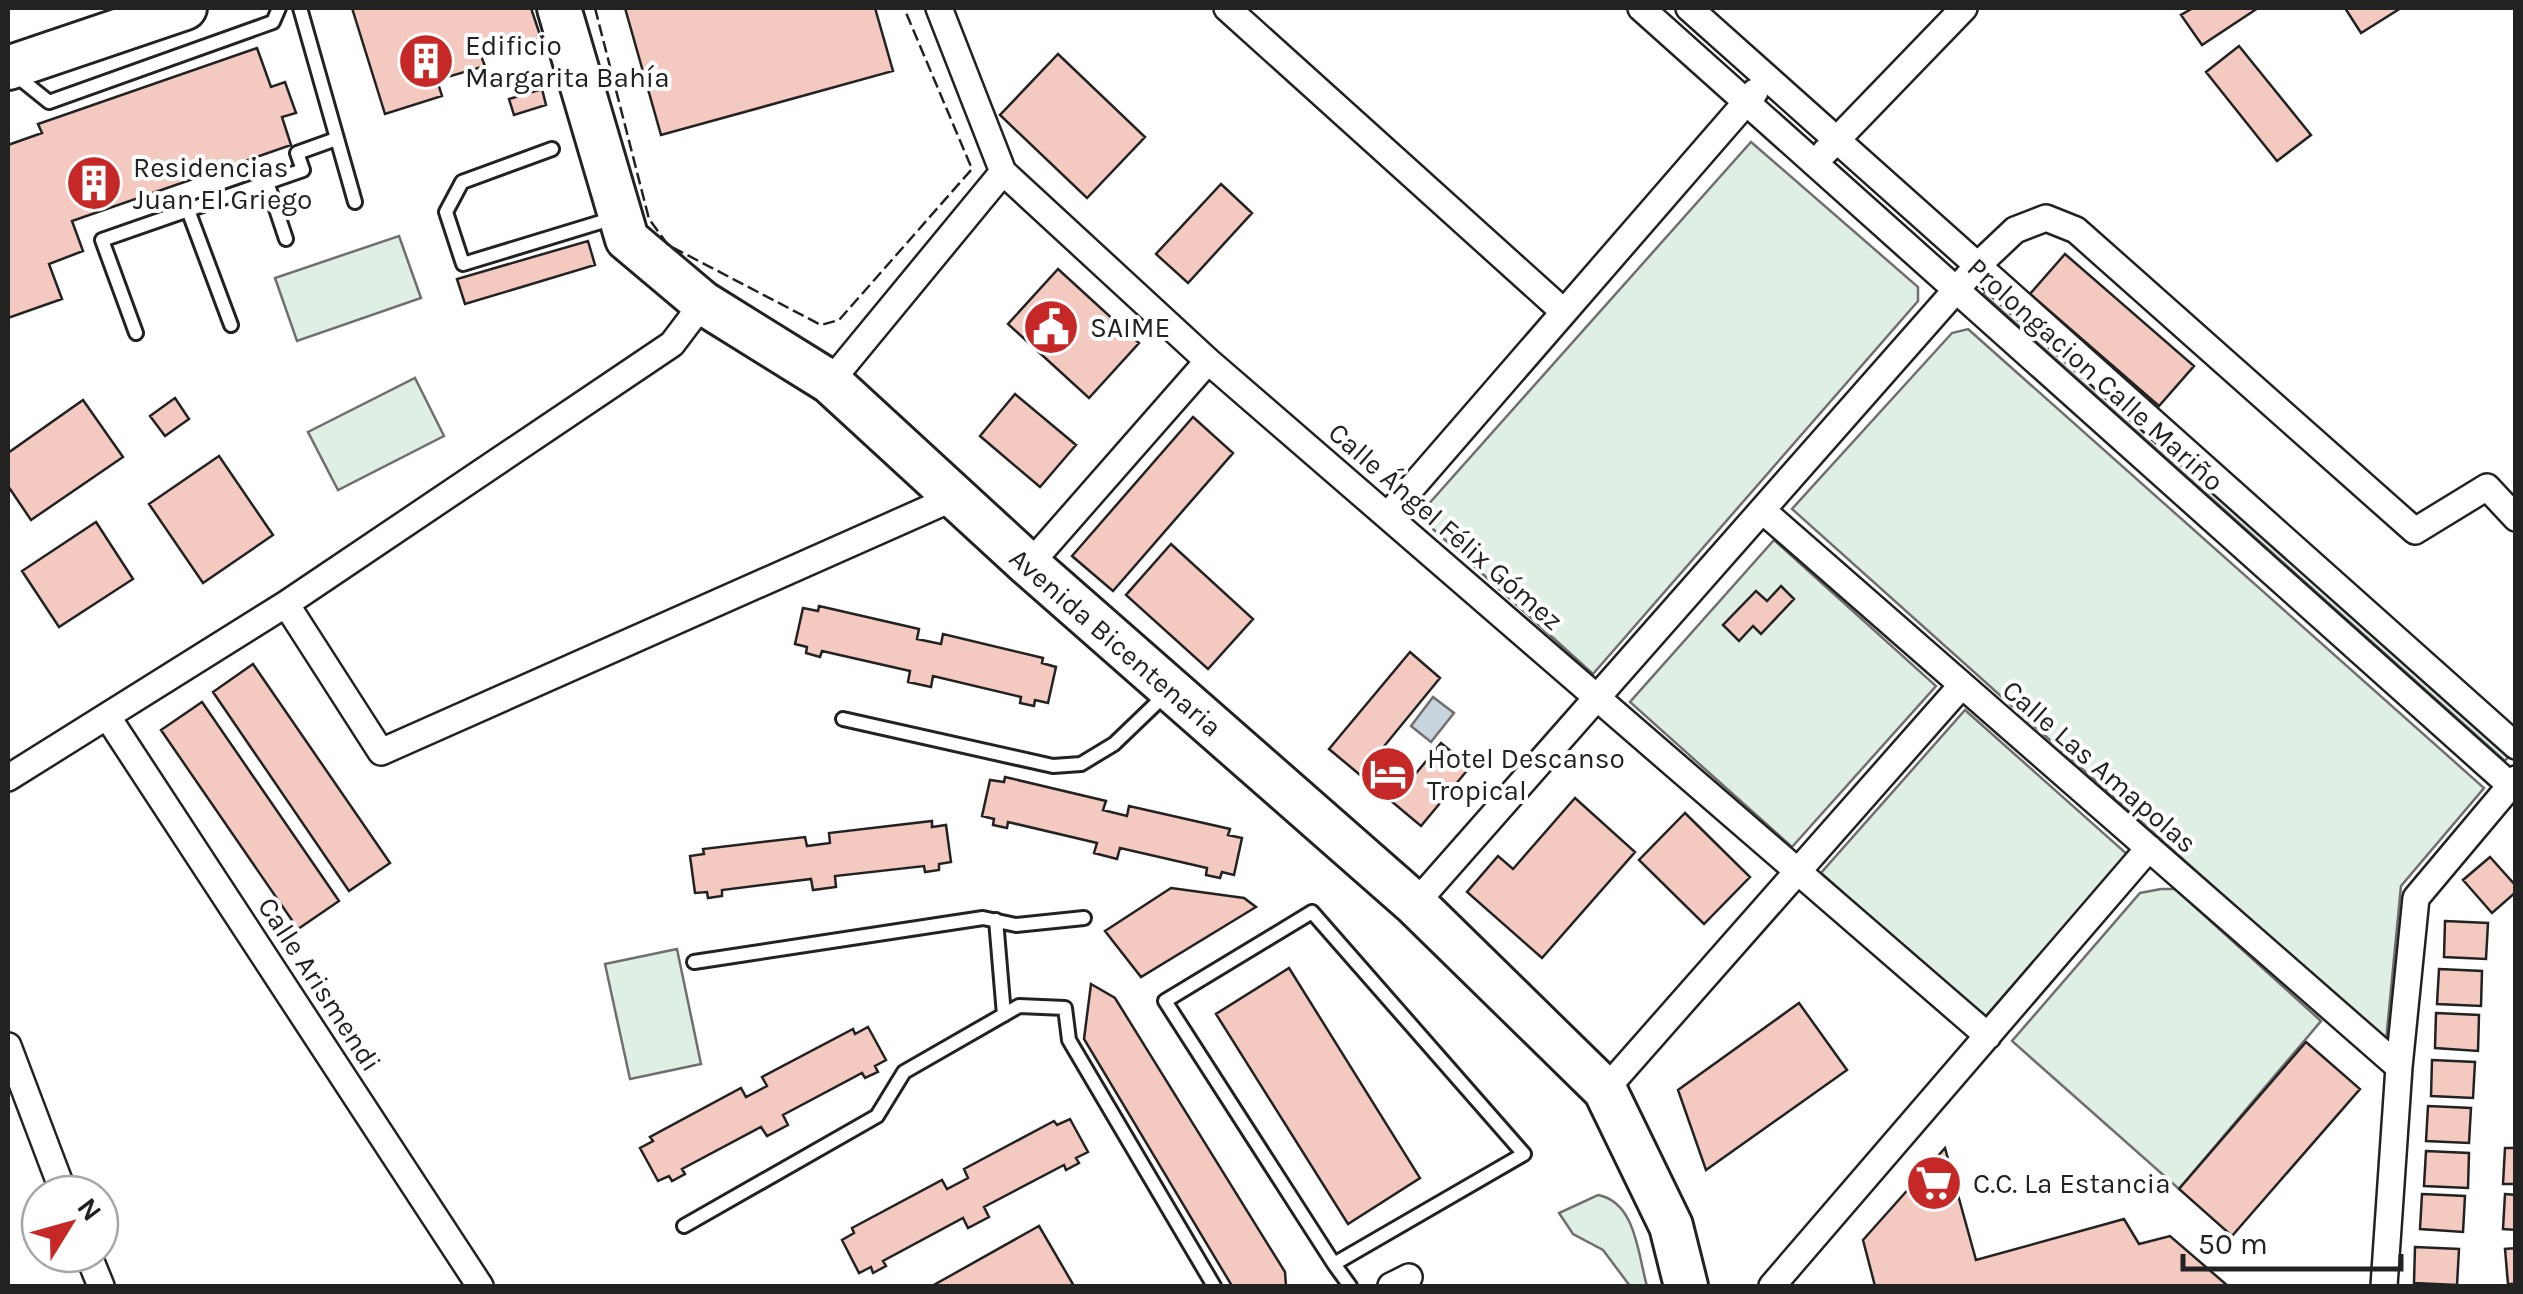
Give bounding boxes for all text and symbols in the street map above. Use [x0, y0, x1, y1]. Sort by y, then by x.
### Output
place label: Edificio Margarita Bahía [465, 29, 670, 94]
building icon: Edificio Margarita Bahía [396, 31, 456, 91]
place label: Residencias Juan El Griego [133, 151, 312, 216]
building icon: Residencias Juan El Griego [64, 153, 124, 213]
street label: Prolongacion Calle Mariño [1961, 251, 2230, 498]
public building icon: SAIME [1021, 297, 1081, 357]
place label: SAIME [1090, 311, 1170, 344]
street label: Calle Ángel Félix Gómez [1322, 415, 1570, 637]
street label: Avenida Bicentenaria [1003, 541, 1229, 744]
street label: Calle Las Amapolas [1996, 673, 2204, 860]
place label: Hotel Descanso Tropical [1427, 742, 1625, 807]
hotel icon: Hotel Descanso Tropical [1358, 744, 1418, 804]
street label: Calle Arismendi [251, 891, 388, 1078]
supermarket icon: C.C. La Estancia [1904, 1153, 1964, 1213]
place label: C.C. La Estancia [1973, 1167, 2171, 1200]
north arrow [20, 1174, 120, 1274]
text: N [70, 1191, 109, 1227]
scale bar [2183, 1209, 2400, 1271]
text: 50 m [2198, 1226, 2268, 1262]

